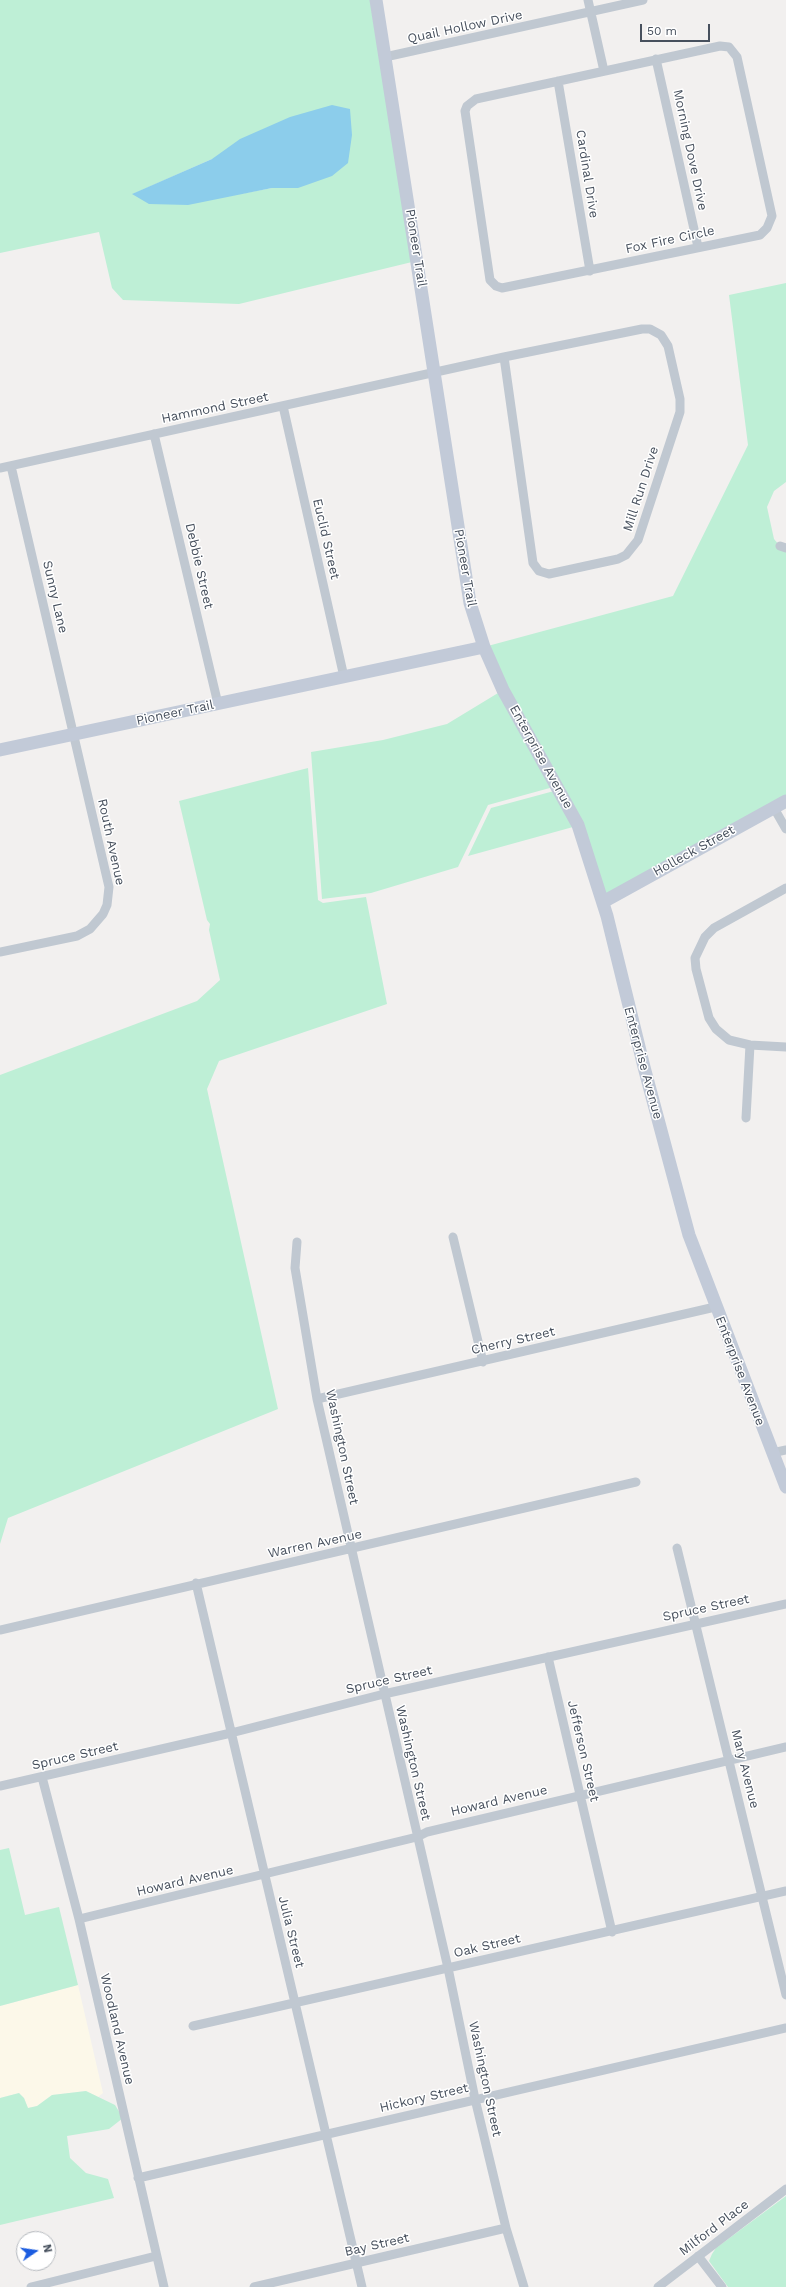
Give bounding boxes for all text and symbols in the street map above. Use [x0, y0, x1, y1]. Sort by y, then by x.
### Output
street label: Quail Hollow Drive [406, 7, 524, 47]
scale bar [642, 16, 712, 42]
text: 50 m [647, 24, 677, 38]
street label: Morning Dove Drive [670, 88, 710, 212]
street label: Cardinal Drive [572, 129, 602, 219]
street label: Pioneer Trail [402, 208, 430, 288]
street label: Fox Fire Circle [624, 223, 716, 257]
street label: Hammond Street [160, 389, 270, 427]
street label: Mill Run Drive [620, 445, 662, 533]
street label: Euclid Street [309, 497, 343, 581]
street label: Debbie Street [182, 522, 216, 610]
street label: Pioneer Trail [450, 528, 480, 608]
street label: Sunny Lane [39, 559, 71, 635]
street label: Pioneer Trail [135, 697, 215, 729]
street label: Enterprise Avenue [506, 702, 576, 812]
street label: Routh Avenue [94, 797, 128, 887]
street label: Holleck Street [650, 822, 738, 880]
street label: Enterprise Avenue [620, 1005, 666, 1121]
street label: Enterprise Avenue [712, 1314, 768, 1428]
street label: Cherry Street [470, 1324, 556, 1358]
street label: Washington Street [322, 1388, 362, 1506]
street label: Warren Avenue [267, 1526, 363, 1562]
street label: Spruce Street [661, 1591, 751, 1625]
street label: Spruce Street [344, 1662, 434, 1698]
street label: Jefferson Street [564, 1699, 602, 1803]
street label: Washington Street [392, 1704, 434, 1822]
street label: Mary Avenue [728, 1728, 762, 1810]
street label: Spruce Street [30, 1738, 120, 1774]
street label: Howard Avenue [449, 1782, 549, 1820]
street label: Howard Avenue [135, 1862, 235, 1900]
street label: Julia Street [275, 1894, 307, 1970]
street label: Oak Street [452, 1931, 522, 1961]
street label: Woodland Avenue [97, 1972, 137, 2086]
street label: Washington Street [465, 2020, 505, 2138]
street label: Hickory Street [378, 2080, 470, 2116]
street label: Milford Place [676, 2197, 752, 2259]
street label: Bay Street [343, 2230, 411, 2260]
north arrow [16, 2231, 56, 2271]
text: N [40, 2243, 54, 2254]

